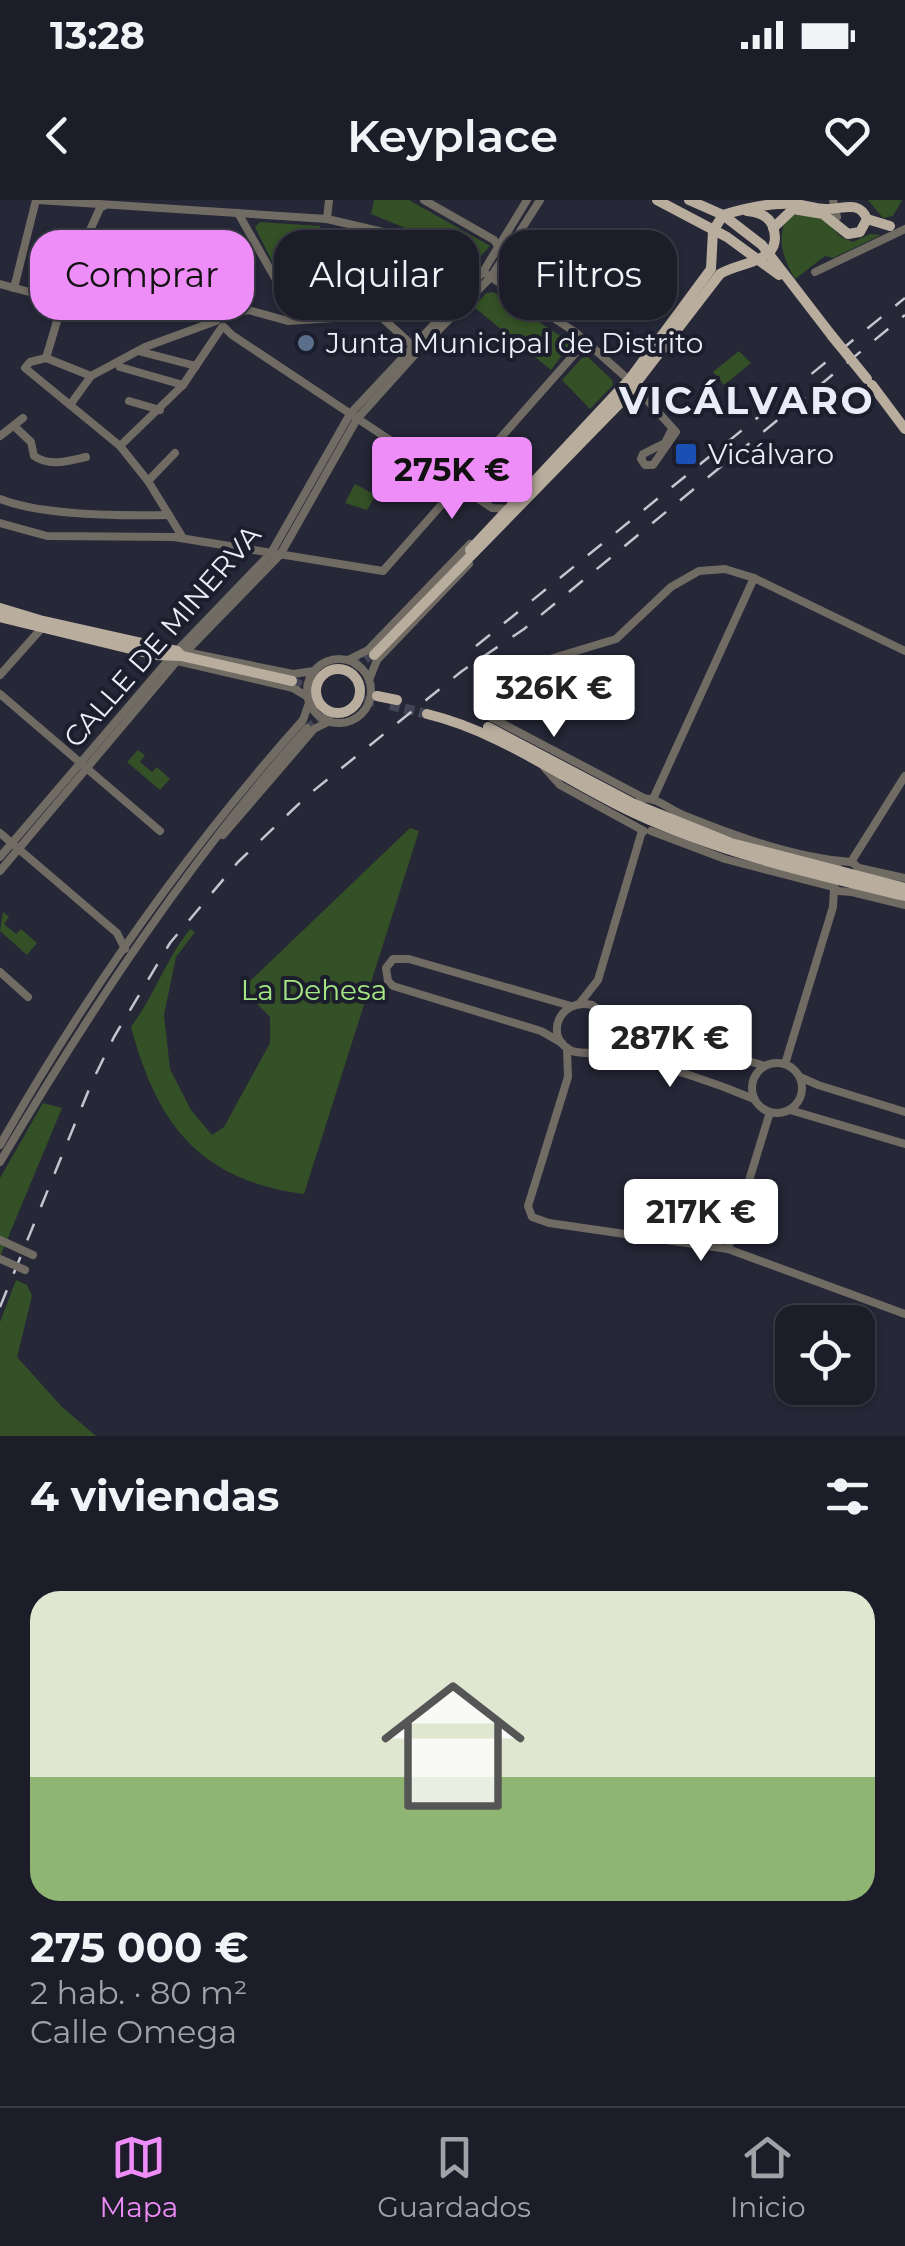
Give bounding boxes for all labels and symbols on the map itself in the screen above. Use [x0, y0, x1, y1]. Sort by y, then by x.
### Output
place label: Junta Municipal de Distrito [325, 326, 703, 360]
marker: Junta Municipal de Distrito [295, 332, 317, 354]
district label: VICÁLVARO [618, 377, 875, 424]
pin: 275K € [371, 437, 533, 522]
place label: Vicálvaro [708, 437, 834, 471]
marker: Vicálvaro [673, 441, 699, 467]
street label: CALLE DE MINERVA [56, 517, 268, 754]
pin: 326K € [473, 655, 635, 740]
park label: La Dehesa [241, 973, 387, 1007]
pin: 287K € [589, 1005, 751, 1090]
pin: 217K € [620, 1179, 782, 1264]

